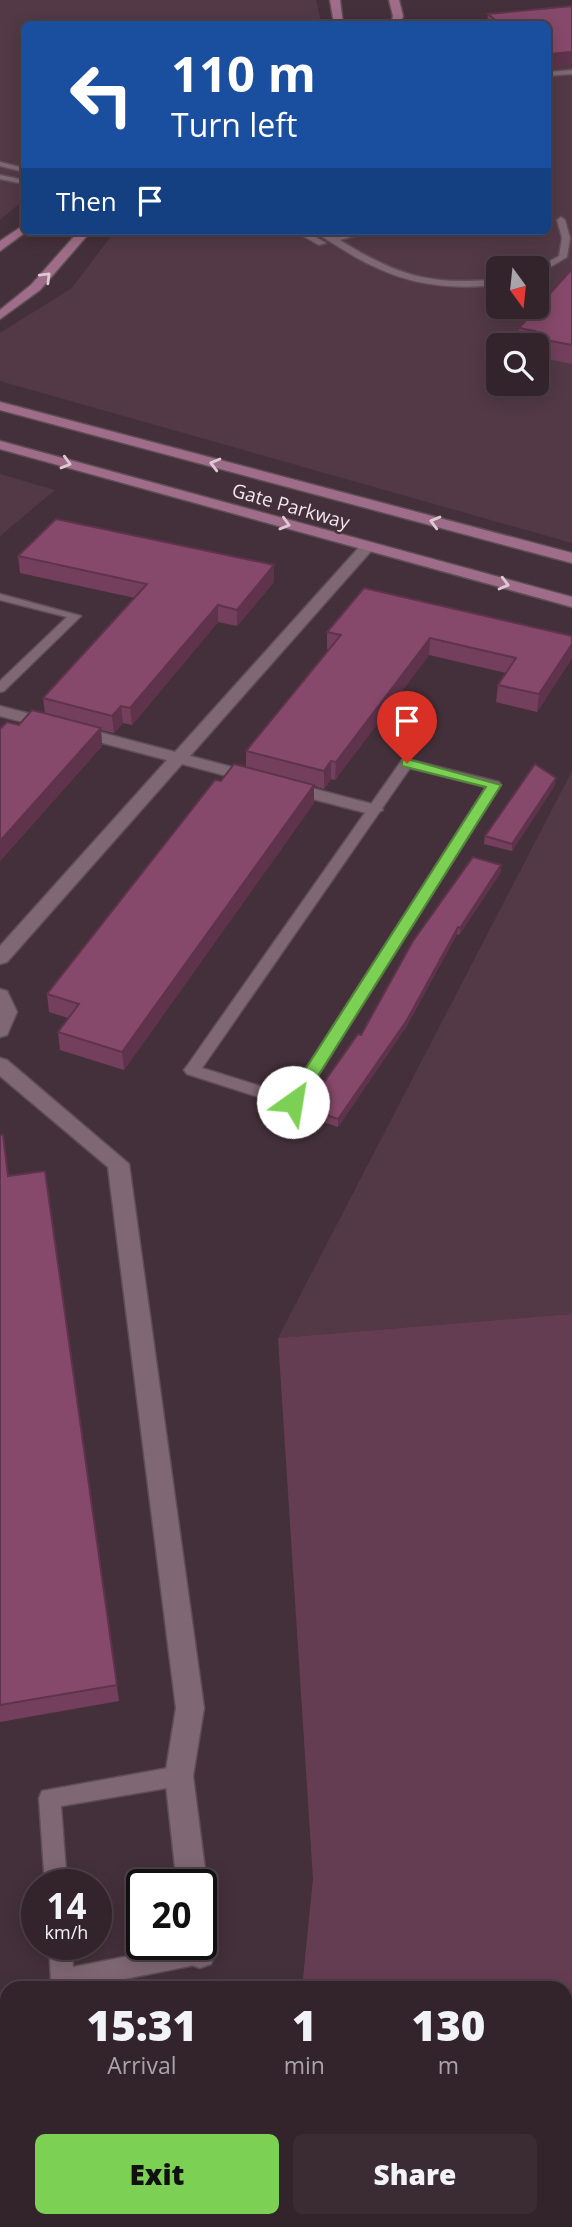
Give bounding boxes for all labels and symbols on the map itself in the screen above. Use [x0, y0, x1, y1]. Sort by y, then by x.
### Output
north arrow [486, 256, 550, 318]
one-way arrow [38, 272, 51, 285]
one-way arrow [60, 455, 72, 469]
one-way arrow [209, 458, 221, 472]
street label: Gate Parkway [229, 477, 353, 535]
one-way arrow [279, 516, 291, 530]
one-way arrow [429, 516, 441, 530]
one-way arrow [498, 576, 510, 590]
pin [377, 691, 437, 763]
position arrow [256, 1065, 330, 1139]
speed limit sign: 20 [126, 1869, 217, 1960]

